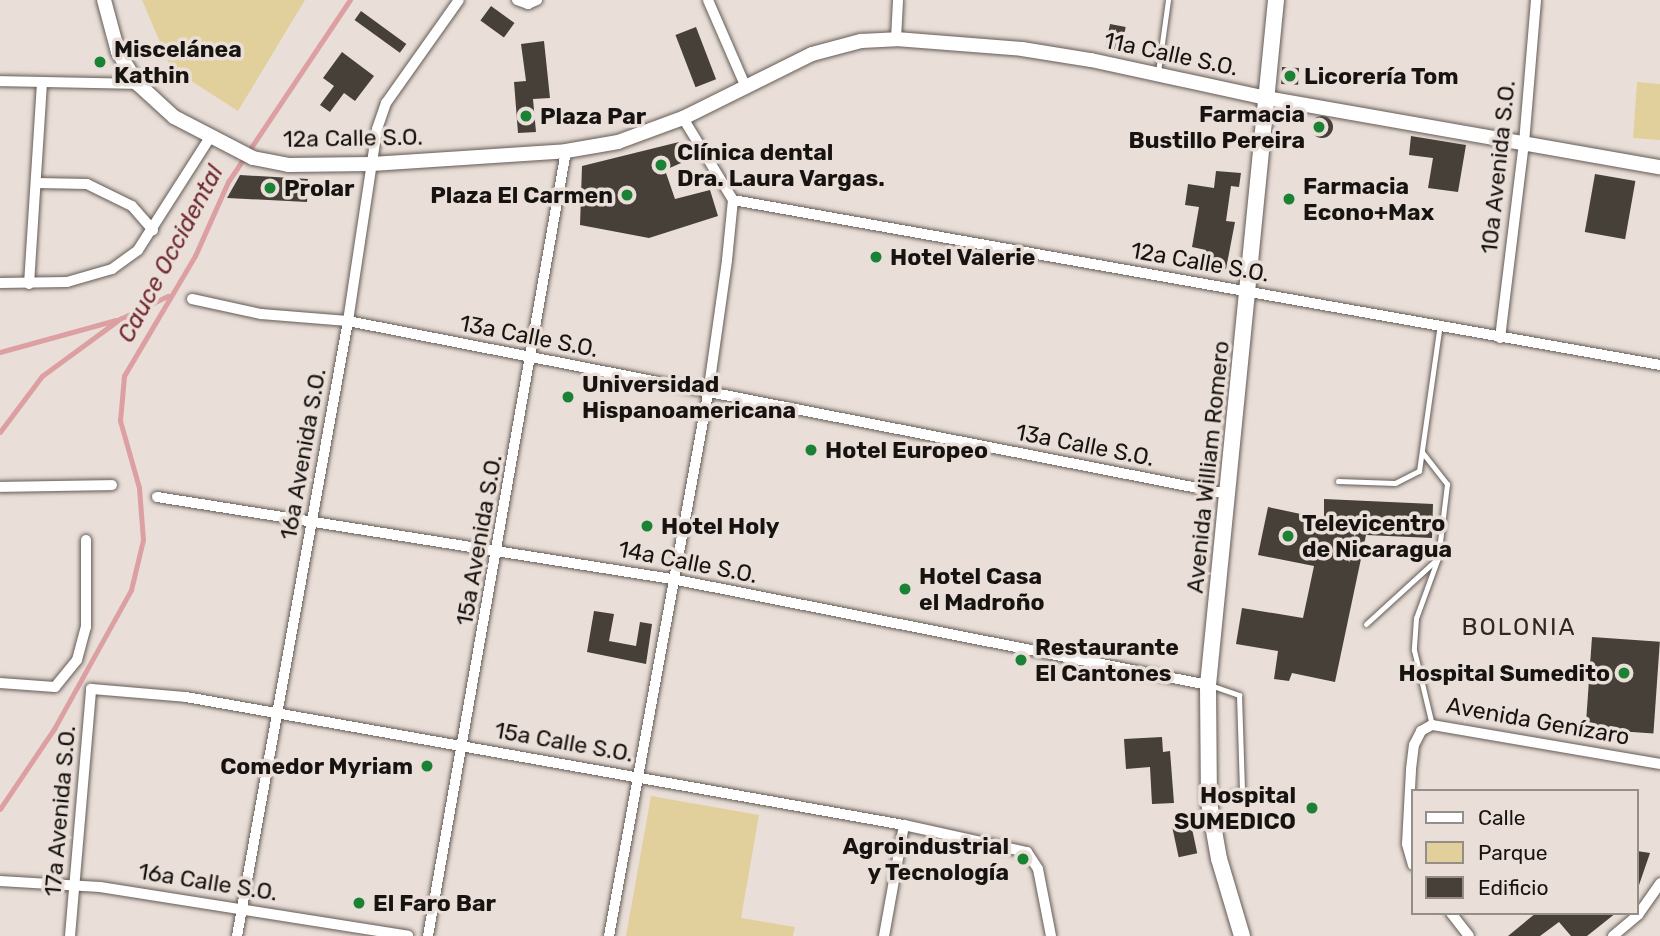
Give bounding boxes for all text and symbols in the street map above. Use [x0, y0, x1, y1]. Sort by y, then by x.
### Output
street label: 11a Calle S.O. [1101, 26, 1241, 82]
place label: Miscelánea Kathin [114, 35, 242, 89]
marker: Miscelánea Kathin [92, 54, 108, 70]
place label: Licorería Tom [1304, 62, 1459, 90]
marker: Licorería Tom [1282, 68, 1298, 84]
street label: 10a Avenida S.O. [1475, 79, 1521, 255]
place label: Farmacia Bustillo Pereira [1129, 100, 1305, 154]
place label: Plaza Par [540, 102, 646, 130]
marker: Plaza Par [518, 108, 534, 124]
marker: Farmacia Bustillo Pereira [1311, 119, 1327, 135]
street label: 12a Calle S.O. [283, 123, 423, 153]
place label: Clínica dental Dra. Laura Vargas. [677, 138, 885, 192]
marker: Clínica dental Dra. Laura Vargas. [651, 155, 671, 175]
water label: Cauce Occidental [112, 160, 230, 348]
place label: Farmacia Econo+Max [1303, 172, 1434, 226]
place label: Prolar [284, 174, 355, 202]
marker: Prolar [262, 180, 278, 196]
place label: Plaza El Carmen [430, 181, 613, 209]
marker: Plaza El Carmen [619, 187, 635, 203]
marker: Farmacia Econo+Max [1281, 191, 1297, 207]
street label: 12a Calle S.O. [1129, 236, 1271, 288]
place label: Hotel Valerie [890, 243, 1036, 271]
marker: Hotel Valerie [868, 249, 884, 265]
street label: 13a Calle S.O. [457, 309, 601, 363]
street label: Avenida William Romero [1181, 339, 1235, 595]
street label: 16a Avenida S.O. [274, 366, 332, 542]
place label: Universidad Hispanoamericana [582, 370, 796, 424]
marker: Universidad Hispanoamericana [560, 389, 576, 405]
street label: 13a Calle S.O. [1013, 418, 1157, 472]
place label: Hotel Europeo [825, 436, 988, 464]
marker: Hotel Europeo [803, 442, 819, 458]
street label: 15a Avenida S.O. [450, 452, 508, 628]
place label: Televicentro de Nicaragua [1302, 509, 1452, 563]
place label: Hotel Holy [661, 512, 780, 540]
marker: Hotel Holy [639, 518, 655, 534]
marker: Televicentro de Nicaragua [1280, 528, 1296, 544]
street label: 14a Calle S.O. [616, 535, 760, 589]
place label: Hotel Casa el Madroño [919, 562, 1044, 616]
marker: Hotel Casa el Madroño [897, 581, 913, 597]
district label: BOLONIA [1462, 614, 1576, 642]
place label: Restaurante El Cantones [1035, 633, 1179, 687]
marker: Restaurante El Cantones [1013, 652, 1029, 668]
place label: Hospital Sumedito [1399, 659, 1610, 687]
marker: Hospital Sumedito [1616, 665, 1632, 681]
street label: Avenida Genízaro [1444, 691, 1632, 751]
street label: 15a Calle S.O. [493, 716, 635, 768]
street label: 17a Avenida S.O. [39, 724, 81, 898]
place label: Comedor Myriam [220, 752, 413, 780]
marker: Comedor Myriam [419, 758, 435, 774]
place label: Hospital SUMEDICO [1174, 781, 1296, 835]
legend [1412, 789, 1639, 915]
marker: Hospital SUMEDICO [1302, 798, 1322, 818]
text: Calle [1478, 805, 1526, 830]
place label: Agroindustrial y Tecnología [843, 832, 1009, 886]
text: Parque [1478, 840, 1548, 865]
marker: Agroindustrial y Tecnología [1015, 851, 1031, 867]
street label: 16a Calle S.O. [136, 857, 280, 907]
text: Edificio [1478, 875, 1548, 900]
place label: El Faro Bar [373, 889, 496, 917]
marker: El Faro Bar [351, 895, 367, 911]

